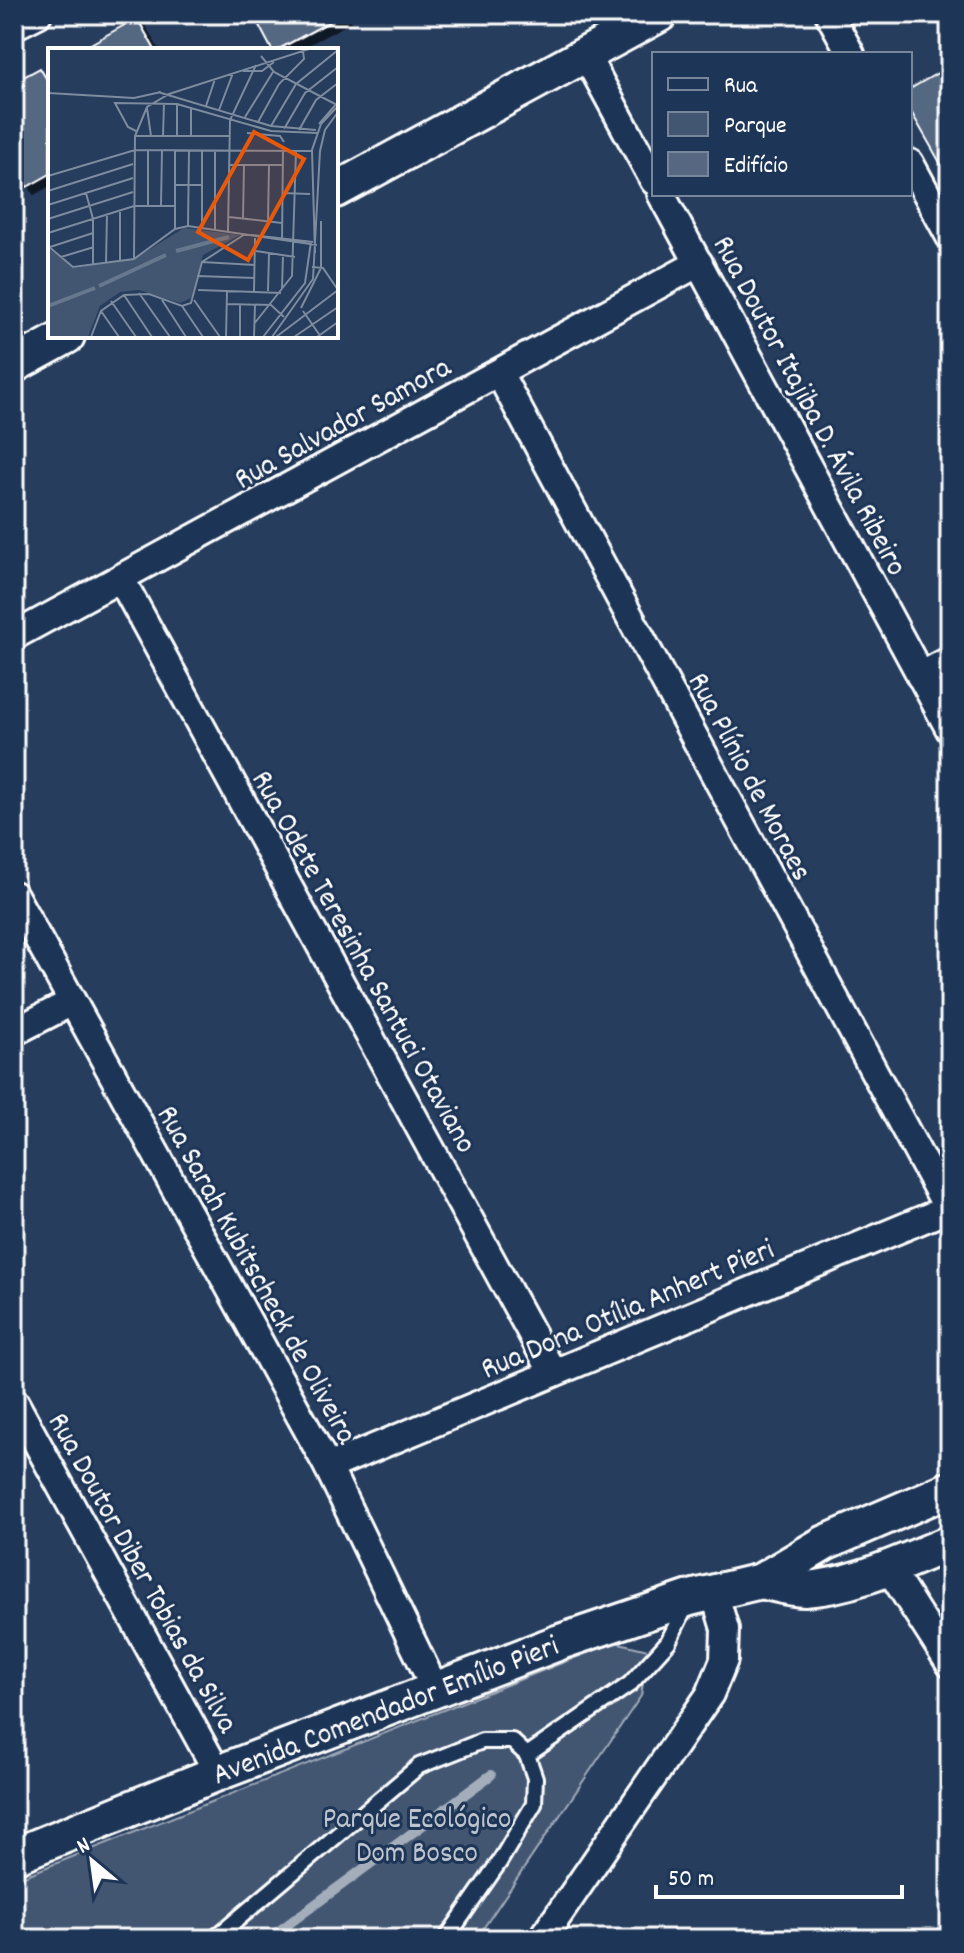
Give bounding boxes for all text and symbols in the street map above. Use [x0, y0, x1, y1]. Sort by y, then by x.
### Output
inset map [48, 48, 338, 338]
legend [652, 52, 912, 196]
text: Rua [724, 70, 758, 104]
text: Parque [724, 110, 787, 144]
text: Edifício [724, 150, 788, 184]
street label: Rua Doutor Itajiba D. Ávila Ribeiro [699, 229, 915, 585]
street label: Rua Salvador Samora [228, 348, 461, 503]
street label: Rua Plínio de Moraes [674, 666, 820, 890]
street label: Rua Odete Teresinha Santuci Otaviano [238, 764, 484, 1162]
street label: Rua Sarah Kubitscheck de Oliveira [143, 1099, 366, 1454]
street label: Rua Dona Otília Anhert Pieri [476, 1231, 782, 1393]
street label: Rua Doutor Diber Tobias da Silva [34, 1406, 247, 1743]
street label: Avenida Comendador Emílio Pieri [207, 1627, 566, 1799]
park label: Parque Ecológico Dom Bosco [323, 1800, 511, 1877]
north arrow [52, 1821, 132, 1901]
text: N [72, 1830, 96, 1863]
scale bar [656, 1849, 902, 1899]
text: 50 m [668, 1863, 714, 1897]

